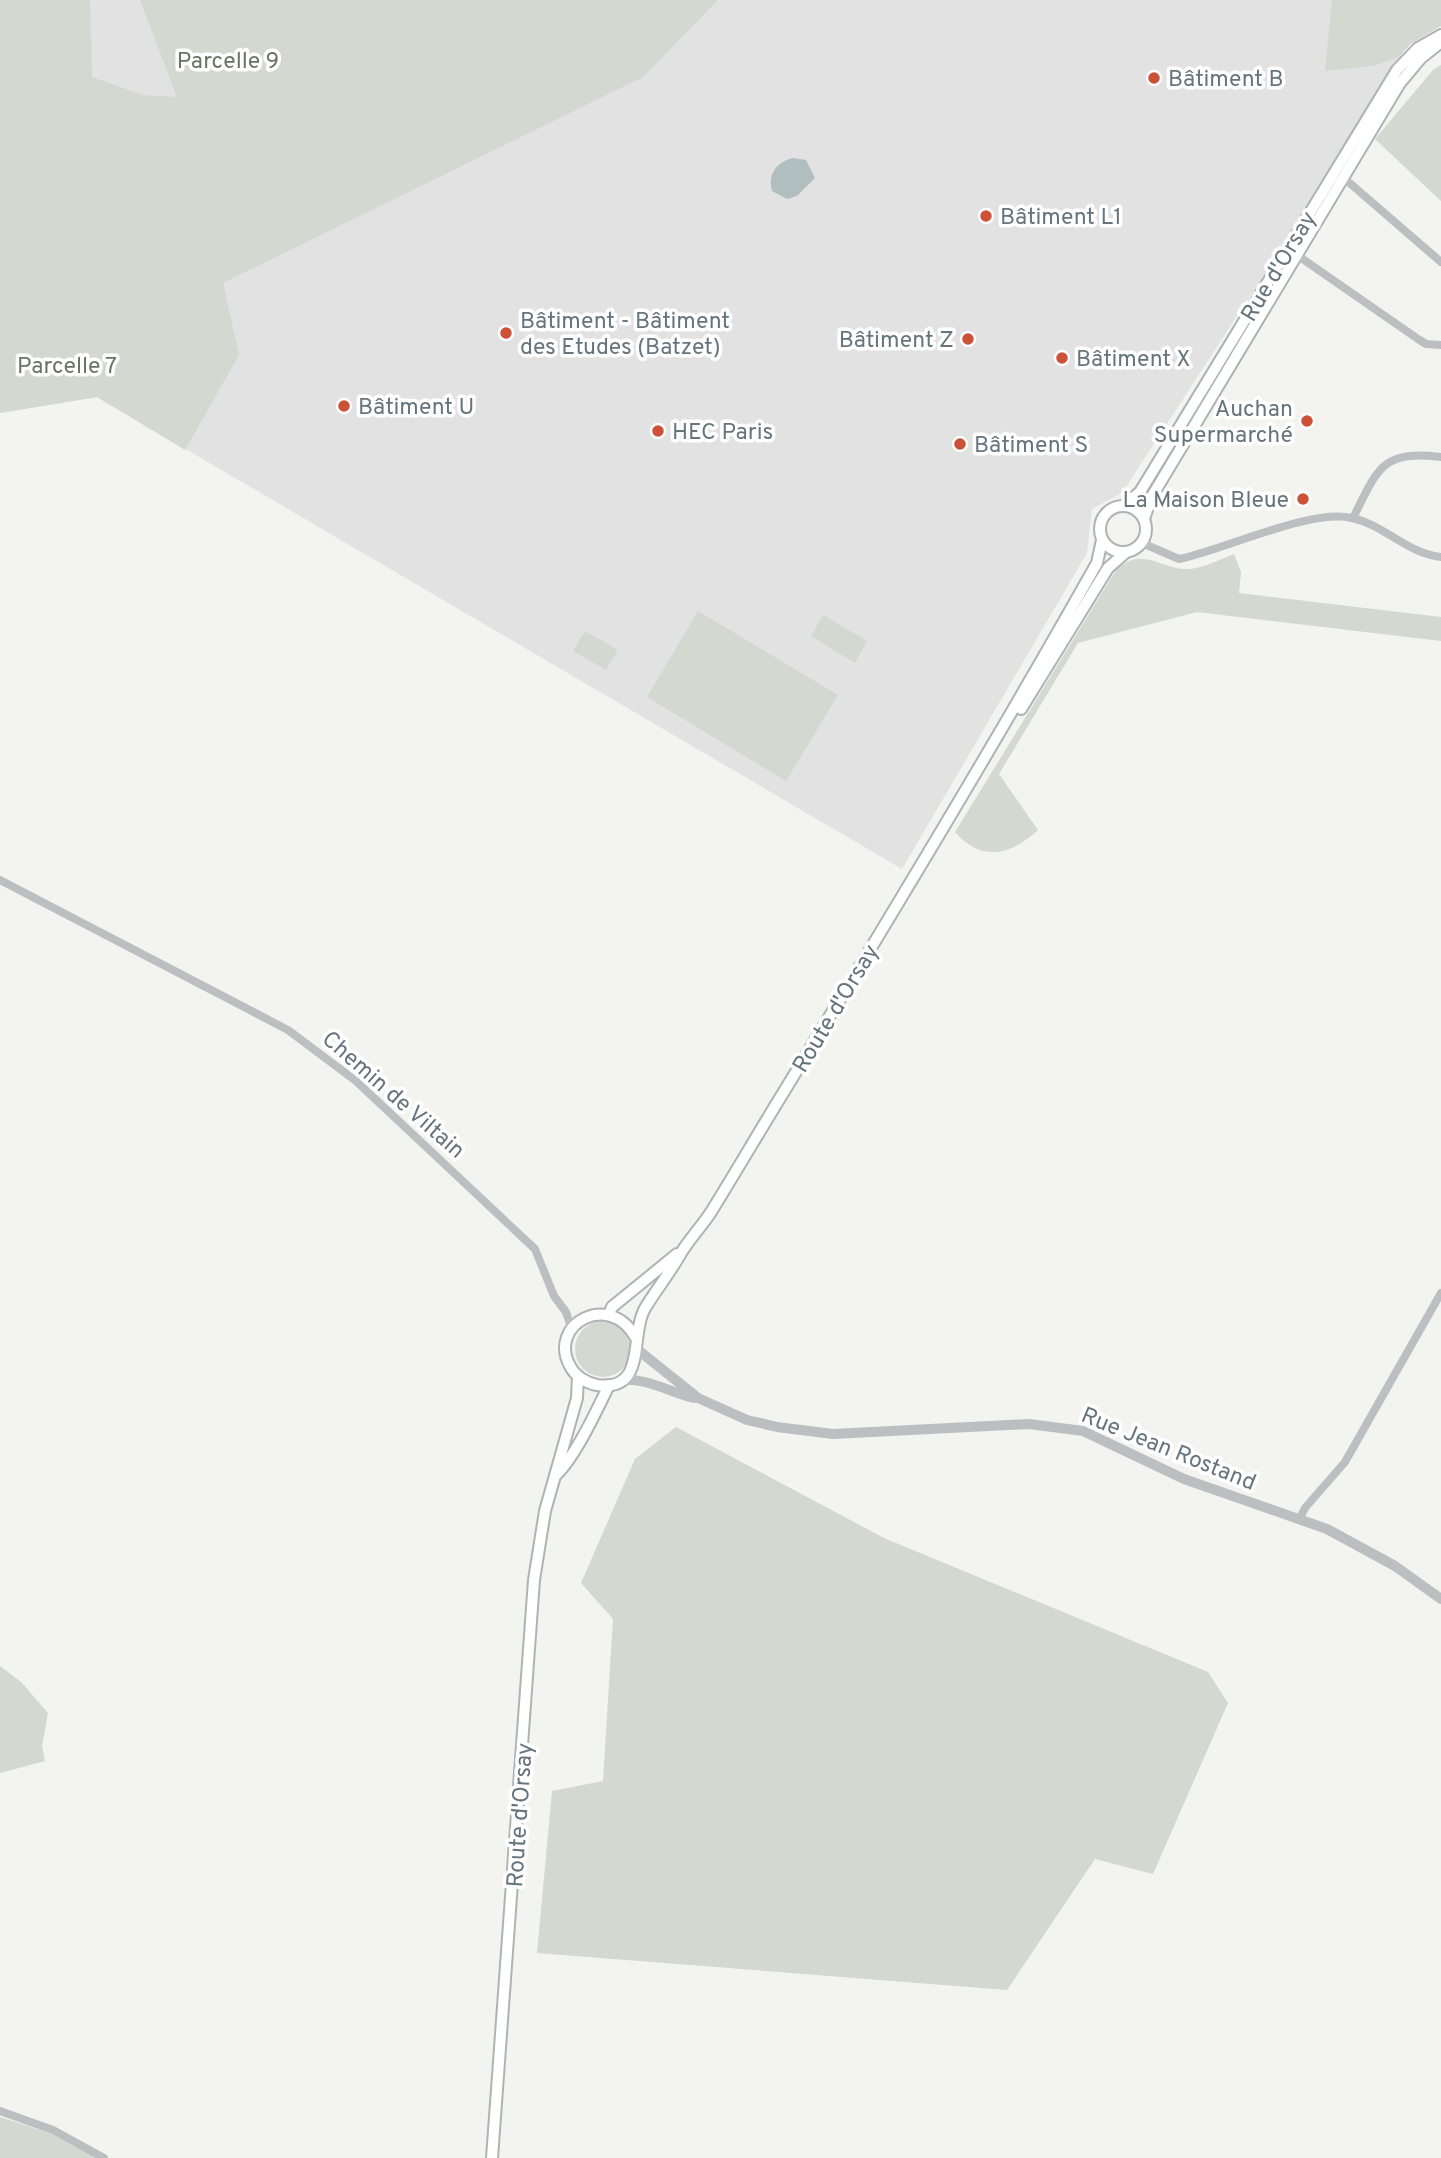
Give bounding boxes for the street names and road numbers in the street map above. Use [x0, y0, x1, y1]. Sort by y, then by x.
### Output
street label: Rue d'Orsay [1236, 207, 1324, 328]
street label: Route d'Orsay [787, 940, 887, 1079]
street label: Chemin de Viltain [315, 1026, 470, 1166]
street label: Rue Jean Rostand [1076, 1402, 1260, 1499]
street label: Route d'Orsay [502, 1742, 541, 1888]

